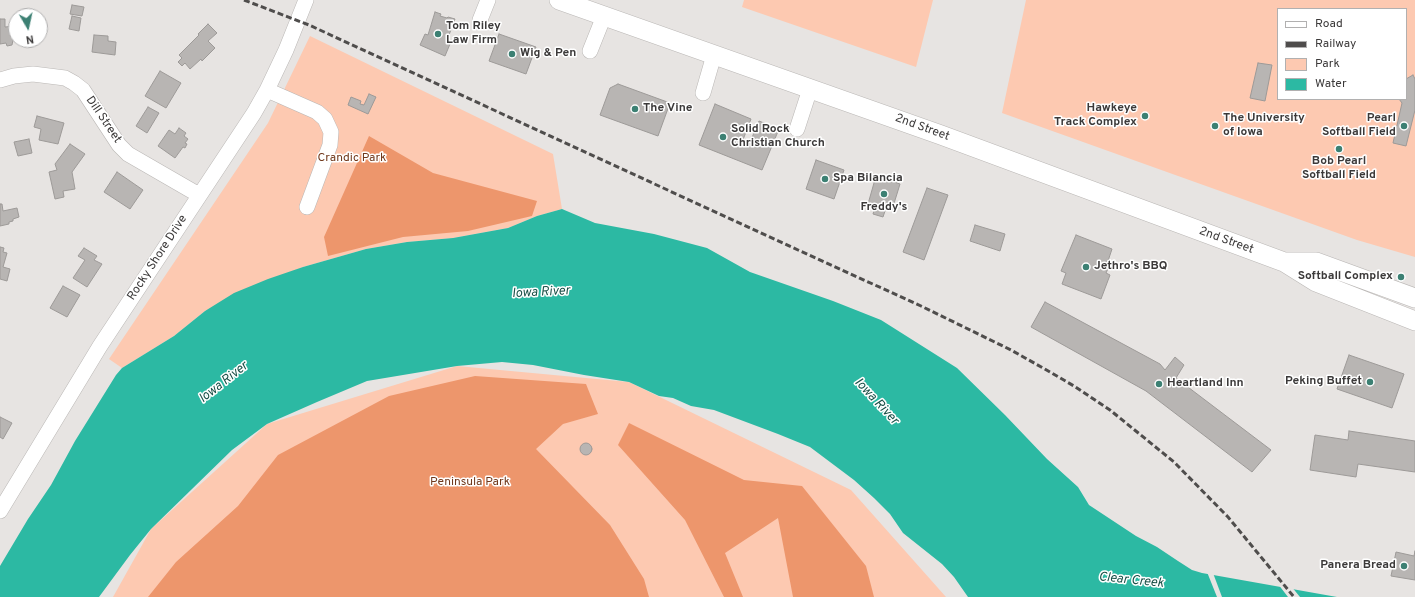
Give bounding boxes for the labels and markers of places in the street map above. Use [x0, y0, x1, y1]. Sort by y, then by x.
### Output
place label: Tom Riley Law Firm [446, 20, 501, 48]
marker: Tom Riley Law Firm [433, 29, 443, 39]
place label: Wig & Pen [520, 47, 576, 61]
marker: Wig & Pen [507, 49, 517, 59]
place label: The Vine [643, 102, 692, 116]
place label: Hawkeye Track Complex [1054, 102, 1137, 130]
marker: The Vine [630, 104, 640, 114]
marker: Hawkeye Track Complex [1140, 111, 1150, 121]
place label: The University of Iowa [1223, 112, 1305, 140]
place label: Pearl Softball Field [1322, 112, 1396, 140]
marker: The University of Iowa [1210, 121, 1220, 131]
marker: Pearl Softball Field [1399, 121, 1409, 131]
place label: Solid Rock Christian Church [731, 123, 825, 151]
marker: Solid Rock Christian Church [718, 132, 728, 142]
marker: Bob Pearl Softball Field [1334, 144, 1344, 154]
place label: Bob Pearl Softball Field [1302, 155, 1376, 183]
place label: Spa Bilancia [833, 172, 903, 186]
marker: Spa Bilancia [820, 174, 830, 184]
marker: Freddy's [879, 189, 889, 199]
place label: Freddy's [860, 201, 908, 215]
place label: Jethro's BBQ [1094, 260, 1167, 274]
marker: Jethro's BBQ [1081, 262, 1091, 272]
place label: Softball Complex [1298, 270, 1393, 284]
marker: Softball Complex [1396, 272, 1406, 282]
place label: Peking Buffet [1285, 375, 1362, 389]
place label: Heartland Inn [1167, 377, 1244, 391]
marker: Peking Buffet [1365, 377, 1375, 387]
marker: Heartland Inn [1154, 379, 1164, 389]
place label: Panera Bread [1320, 559, 1396, 573]
marker: Panera Bread [1399, 561, 1409, 571]

